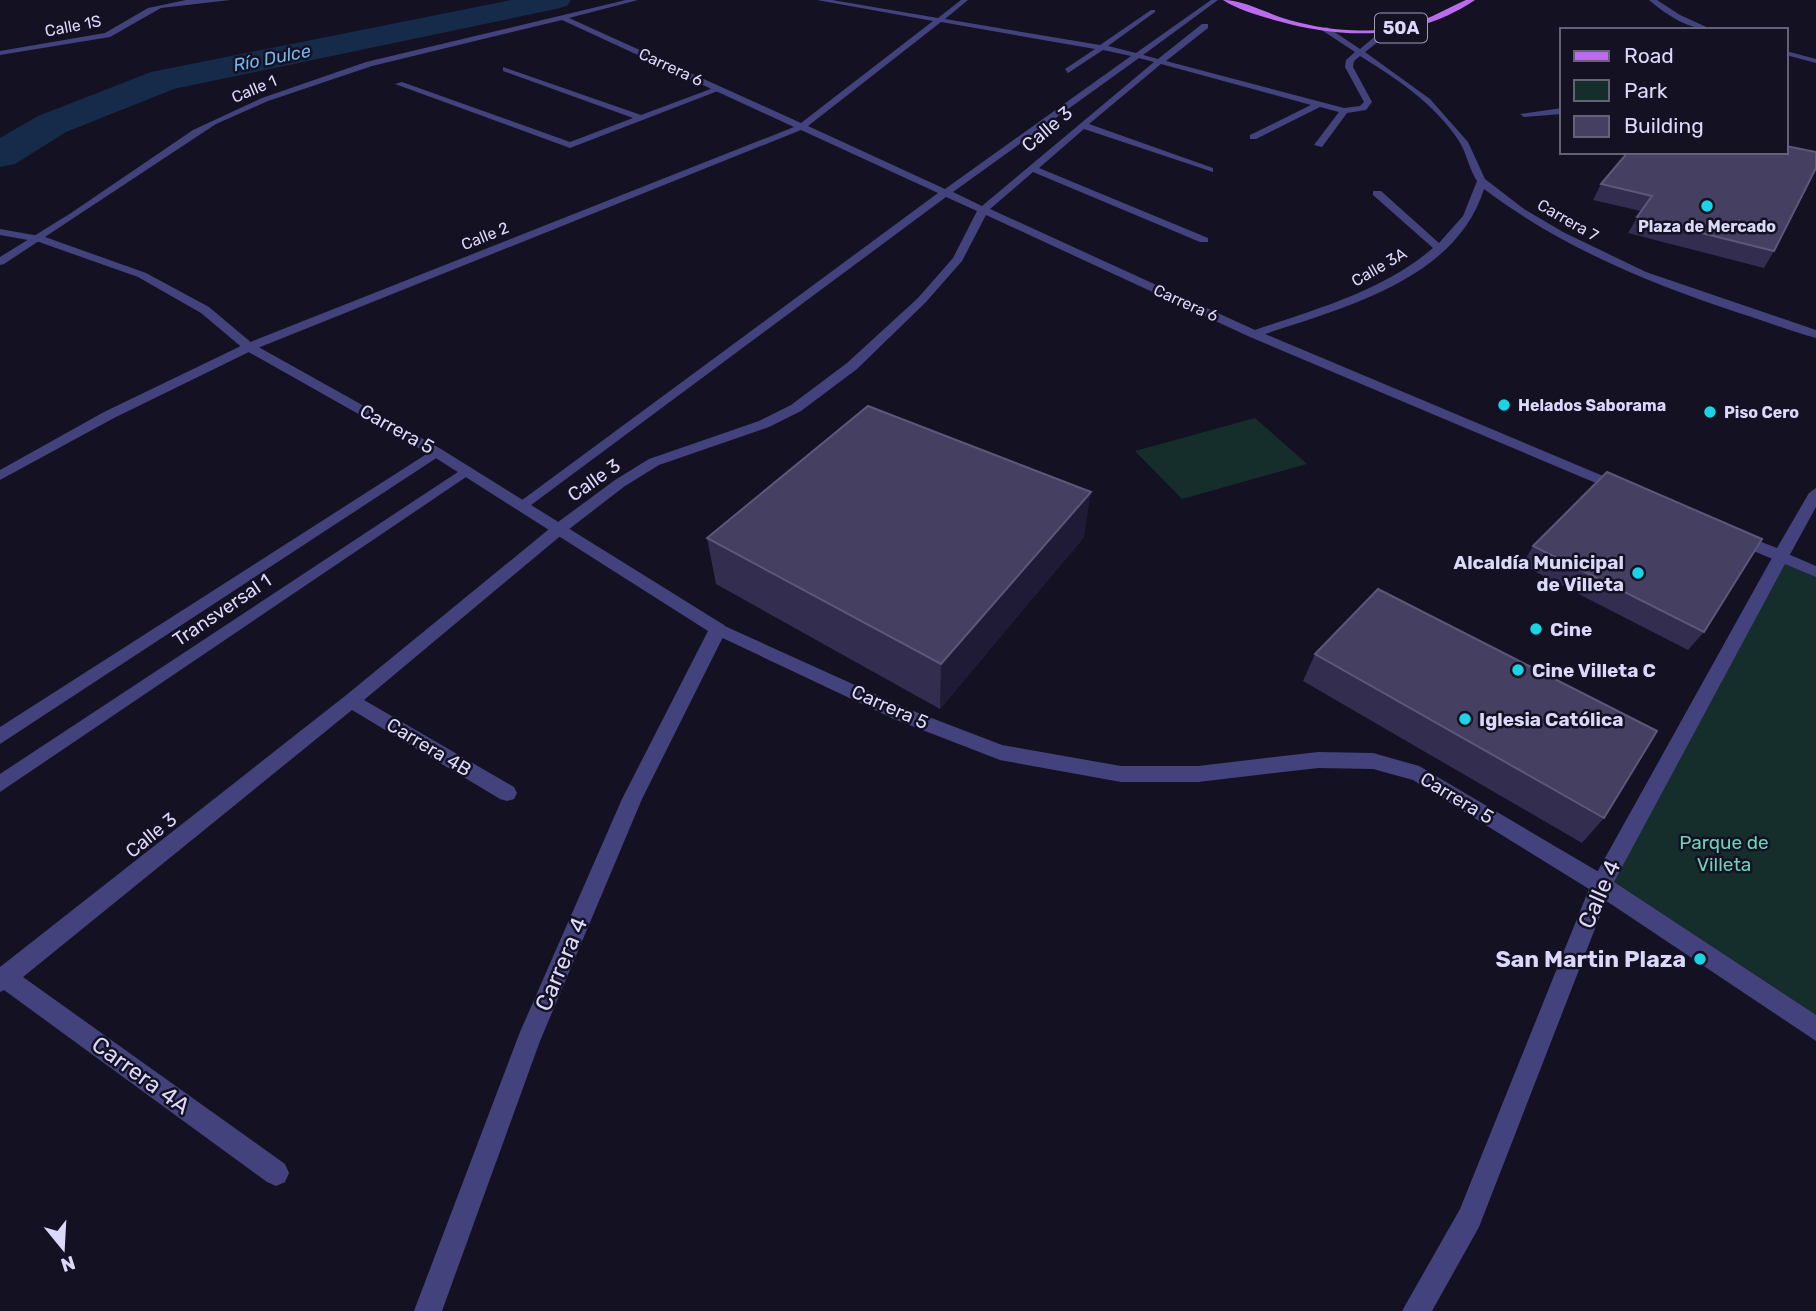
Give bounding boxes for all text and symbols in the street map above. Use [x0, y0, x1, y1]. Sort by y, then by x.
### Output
street label: Calle 1S [43, 11, 103, 41]
road number: 50A [1375, 13, 1427, 42]
legend [1560, 28, 1788, 154]
water label: Río Dulce [231, 40, 313, 76]
text: Road [1624, 43, 1674, 68]
street label: Carrera 6 [636, 44, 707, 90]
street label: Calle 1 [229, 71, 279, 107]
text: Park [1624, 78, 1668, 103]
street label: Calle 3 [1017, 101, 1077, 157]
text: Building [1624, 113, 1704, 138]
street label: Carrera 7 [1534, 195, 1602, 245]
marker: Plaza de Mercado [1699, 198, 1715, 214]
place label: Plaza de Mercado [1638, 217, 1776, 236]
street label: Calle 2 [458, 218, 512, 254]
street label: Calle 3A [1348, 244, 1410, 290]
street label: Carrera 6 [1151, 280, 1222, 326]
place label: Helados Saborama [1518, 396, 1666, 415]
marker: Helados Saborama [1496, 397, 1512, 413]
street label: Carrera 5 [356, 399, 438, 459]
place label: Piso Cero [1724, 403, 1799, 422]
marker: Piso Cero [1702, 404, 1718, 420]
street label: Calle 3 [563, 454, 625, 506]
place label: Alcaldía Municipal de Villeta [1454, 551, 1624, 596]
marker: Alcaldía Municipal de Villeta [1630, 565, 1646, 581]
street label: Transversal 1 [169, 569, 275, 651]
place label: Cine [1550, 618, 1592, 641]
marker: Cine [1528, 621, 1544, 637]
place label: Cine Villeta C [1532, 659, 1656, 682]
marker: Cine Villeta C [1510, 662, 1526, 678]
street label: Carrera 5 [848, 680, 932, 734]
place label: Iglesia Católica [1479, 708, 1623, 731]
marker: Iglesia Católica [1457, 711, 1473, 727]
street label: Carrera 4B [382, 713, 476, 781]
street label: Carrera 5 [1416, 767, 1498, 829]
street label: Calle 3 [121, 807, 181, 863]
park label: Parque de Villeta [1679, 831, 1769, 876]
street label: Calle 4 [1572, 855, 1626, 933]
street label: Carrera 4 [529, 913, 593, 1015]
place label: San Martin Plaza [1495, 945, 1686, 973]
marker: San Martin Plaza [1692, 951, 1708, 967]
street label: Carrera 4A [86, 1030, 196, 1120]
north arrow [28, 1213, 98, 1283]
text: N [58, 1251, 78, 1277]

